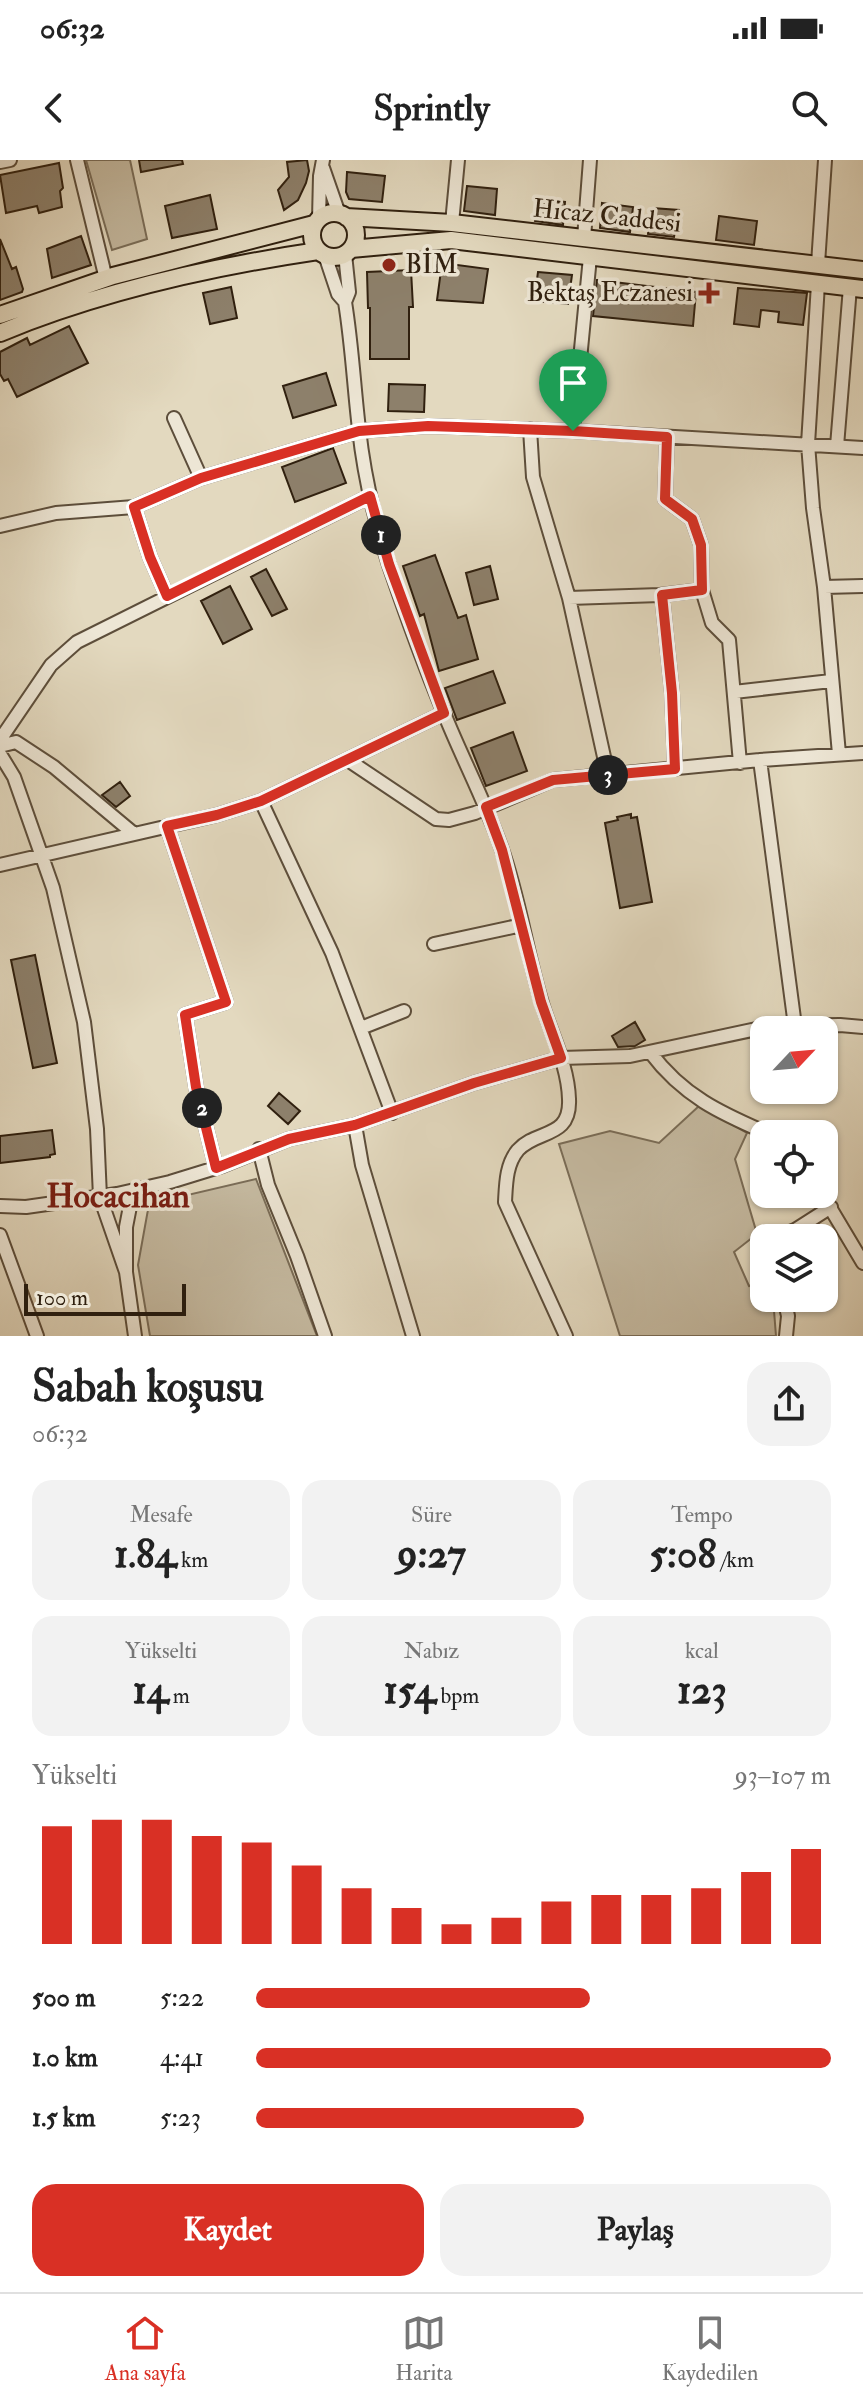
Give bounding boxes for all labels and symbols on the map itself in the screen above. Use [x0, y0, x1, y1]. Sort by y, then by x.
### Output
street label: Hicaz Caddesi [531, 192, 683, 240]
place label: BİM [405, 247, 458, 281]
marker: BİM [380, 256, 398, 274]
place label: Bektaş Eczanesi [527, 277, 693, 309]
marker: Bektaş Eczanesi [700, 284, 718, 302]
pin [539, 349, 607, 431]
pin: 1 [361, 515, 401, 555]
pin: 3 [588, 755, 628, 795]
north arrow [750, 1016, 838, 1104]
pin: 2 [182, 1088, 222, 1128]
district label: Hocacihan [46, 1175, 190, 1218]
scale bar [24, 1280, 186, 1316]

